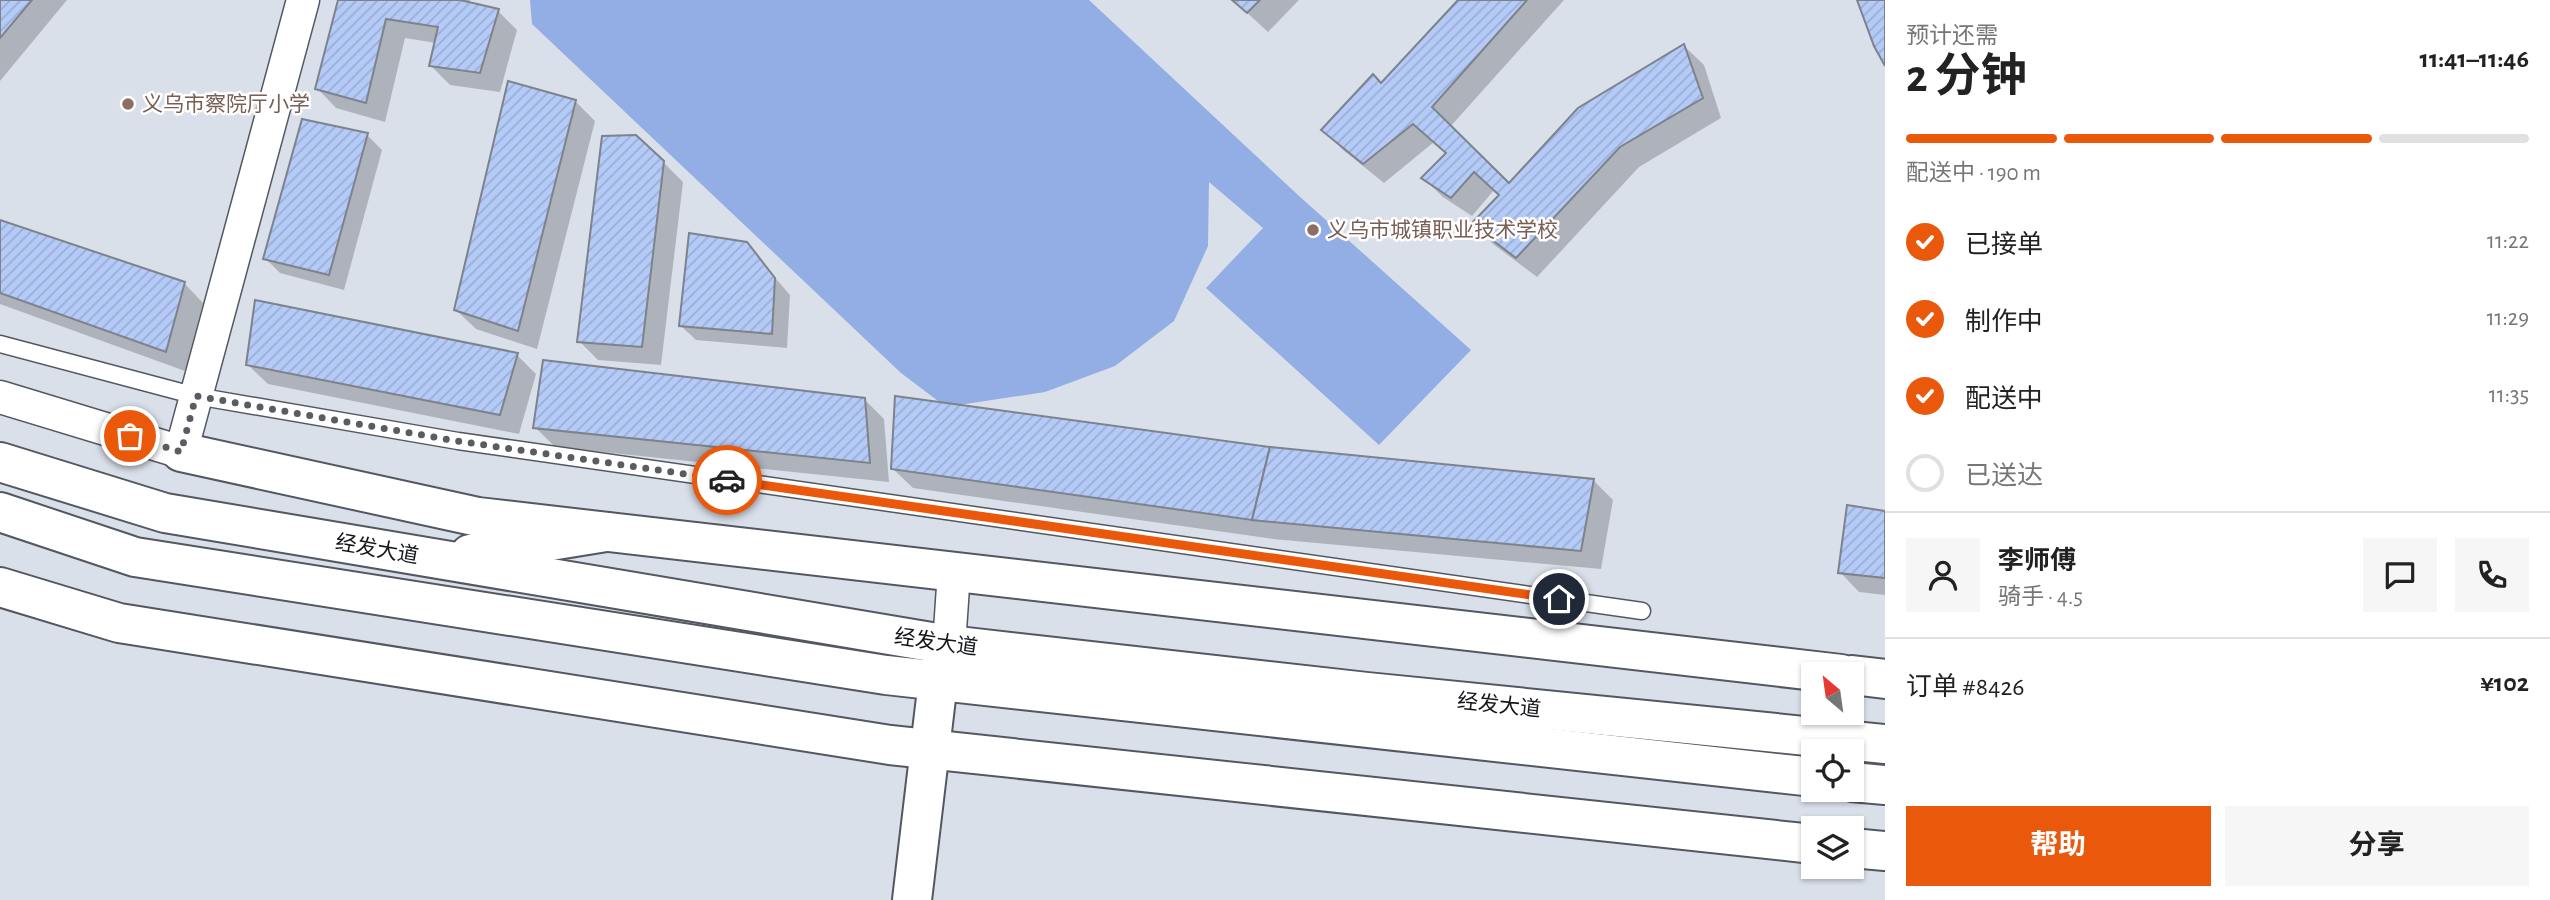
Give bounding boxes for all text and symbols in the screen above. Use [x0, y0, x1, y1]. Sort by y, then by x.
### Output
text: 预计还需 [1906, 25, 1998, 48]
text: 11:41–11:46 [2420, 46, 2529, 72]
text: 2 分钟 [1906, 54, 2027, 100]
place label: 义乌市察院厅小学 [142, 93, 310, 115]
marker: 义乌市察院厅小学 [120, 96, 136, 112]
text: 配送中 · 190 m [1906, 162, 2041, 185]
place label: 义乌市城镇职业技术学校 [1327, 219, 1558, 241]
marker: 义乌市城镇职业技术学校 [1305, 222, 1321, 238]
icon: check [1906, 223, 1944, 261]
text: 11:22 [2487, 230, 2529, 253]
text: 已接单 [1965, 232, 2043, 258]
icon: check [1906, 300, 1944, 338]
text: 11:29 [2487, 307, 2529, 330]
text: 制作中 [1965, 309, 2043, 335]
icon: check [1906, 377, 1944, 415]
text: 11:35 [2489, 384, 2529, 407]
text: 配送中 [1965, 386, 2043, 412]
pin [100, 406, 160, 466]
icon: bag [111, 417, 149, 455]
courier [692, 445, 762, 515]
icon: car [708, 461, 746, 499]
text: 已送达 [1965, 463, 2043, 489]
street label: 经发大道 [334, 531, 420, 567]
button: person [1906, 538, 1980, 612]
button: chat [2363, 538, 2437, 612]
button: phone [2455, 538, 2529, 612]
text: 李师傅 [1998, 548, 2076, 574]
pin [1529, 569, 1589, 629]
icon: home [1540, 580, 1578, 618]
text: 骑手 · 4.5 [1998, 586, 2083, 609]
street label: 经发大道 [893, 625, 979, 659]
north arrow [1801, 662, 1864, 724]
map controls [1801, 662, 1864, 879]
text: ¥102 [2480, 670, 2529, 696]
text: 订单 #8426 [1906, 674, 2025, 700]
street label: 经发大道 [1456, 690, 1542, 720]
button: locate [1801, 739, 1864, 802]
button: 帮助 [1906, 806, 2211, 886]
button: 分享 [2225, 806, 2529, 886]
button: layers [1801, 816, 1864, 879]

